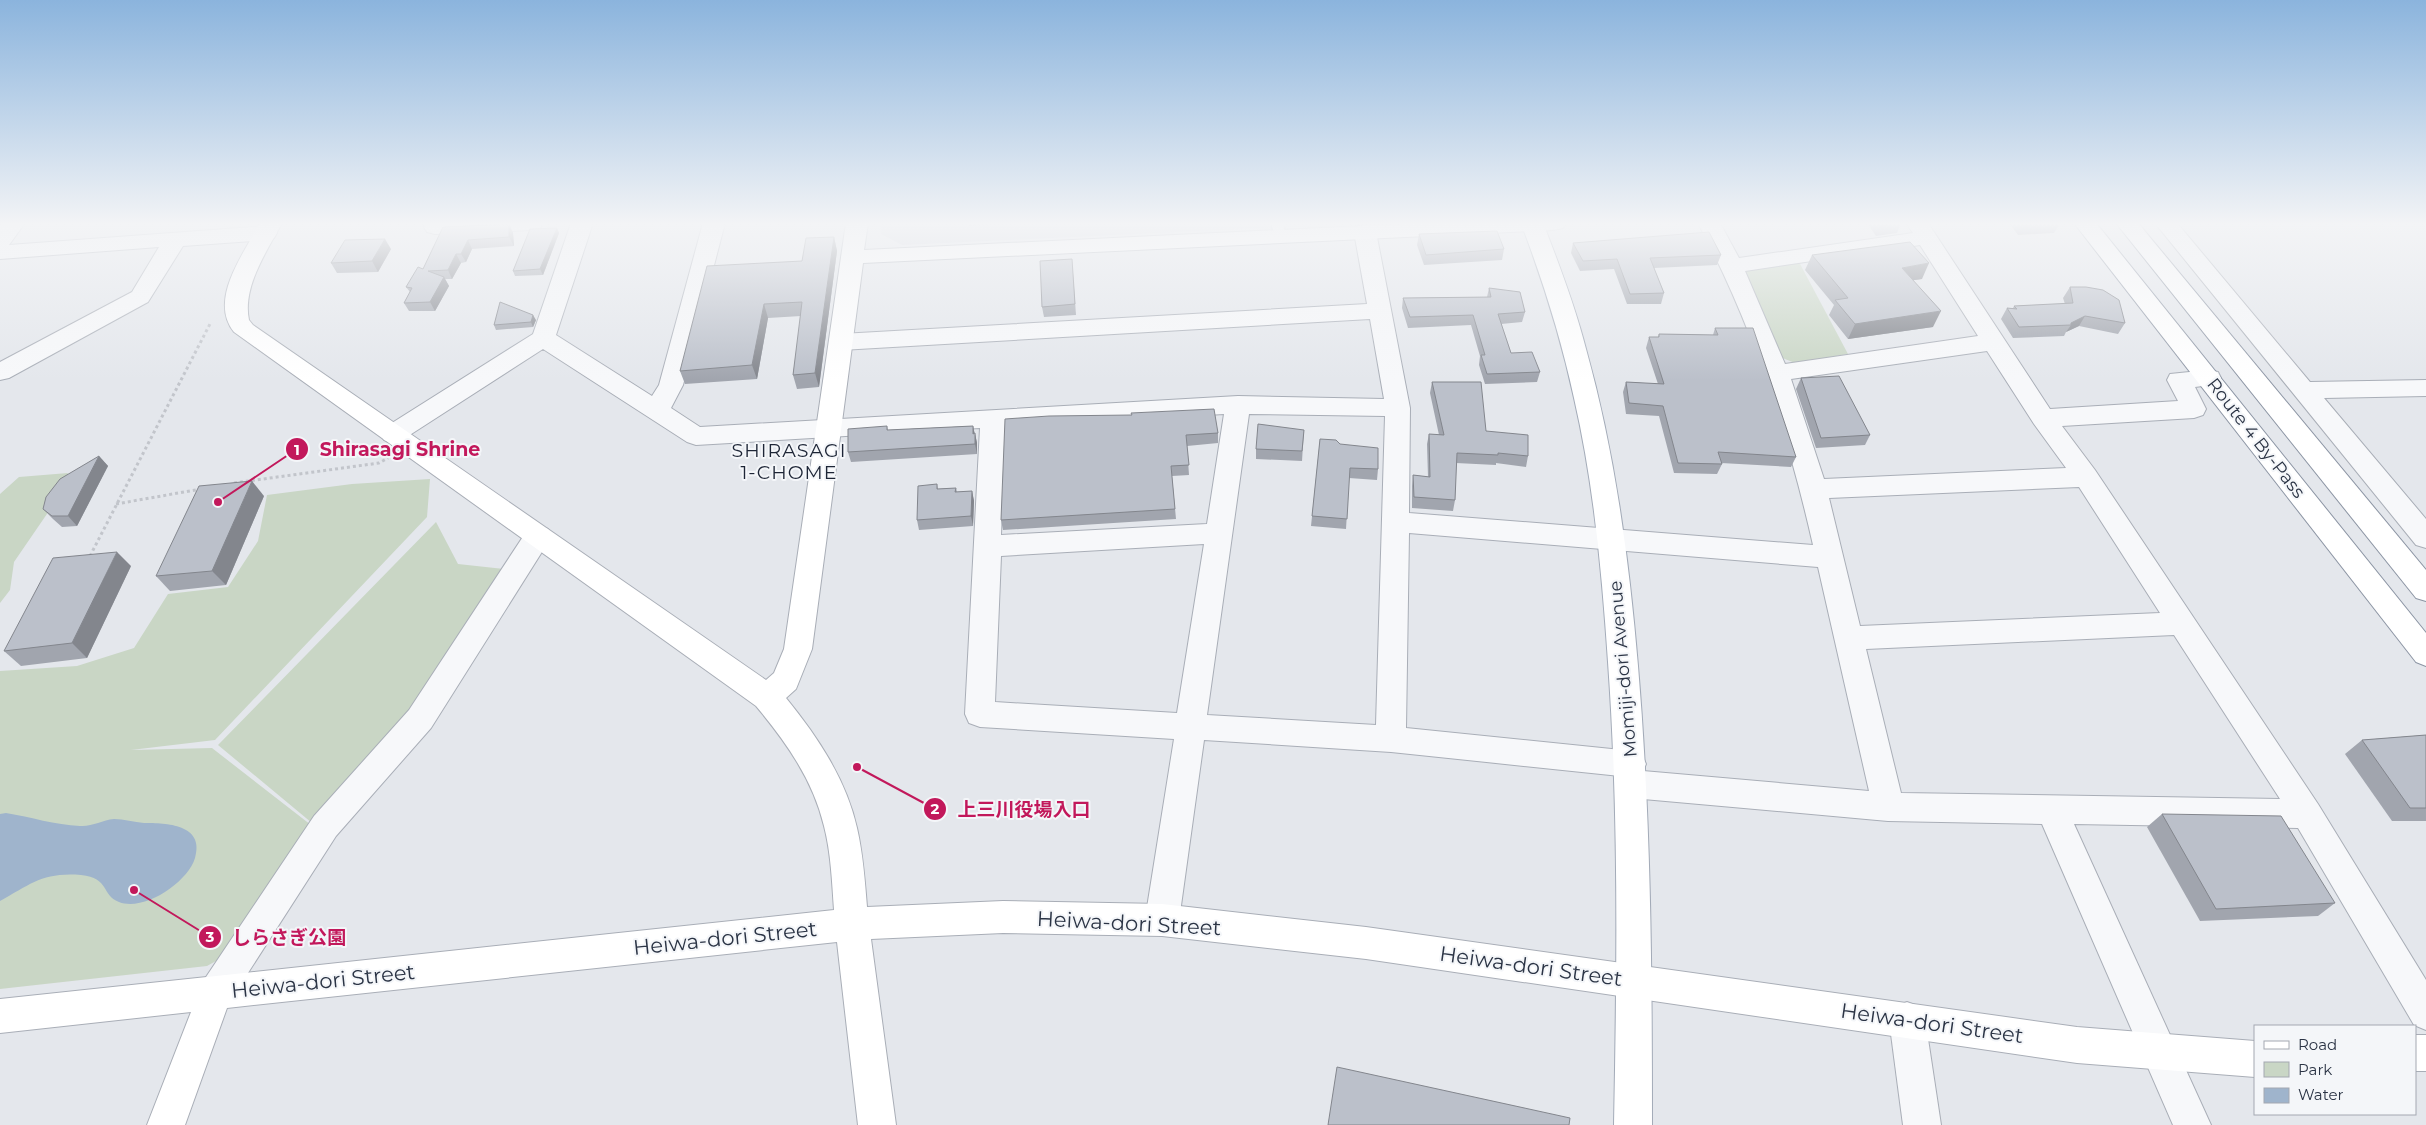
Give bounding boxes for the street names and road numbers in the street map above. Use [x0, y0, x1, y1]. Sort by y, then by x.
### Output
street label: Route 4 By-Pass [2202, 374, 2310, 503]
street label: Momiji-dori Avenue [1604, 580, 1642, 758]
street label: Heiwa-dori Street [1036, 906, 1222, 940]
street label: Heiwa-dori Street [632, 916, 818, 960]
street label: Heiwa-dori Street [1438, 941, 1624, 991]
street label: Heiwa-dori Street [230, 959, 416, 1003]
street label: Heiwa-dori Street [1839, 998, 2025, 1048]

